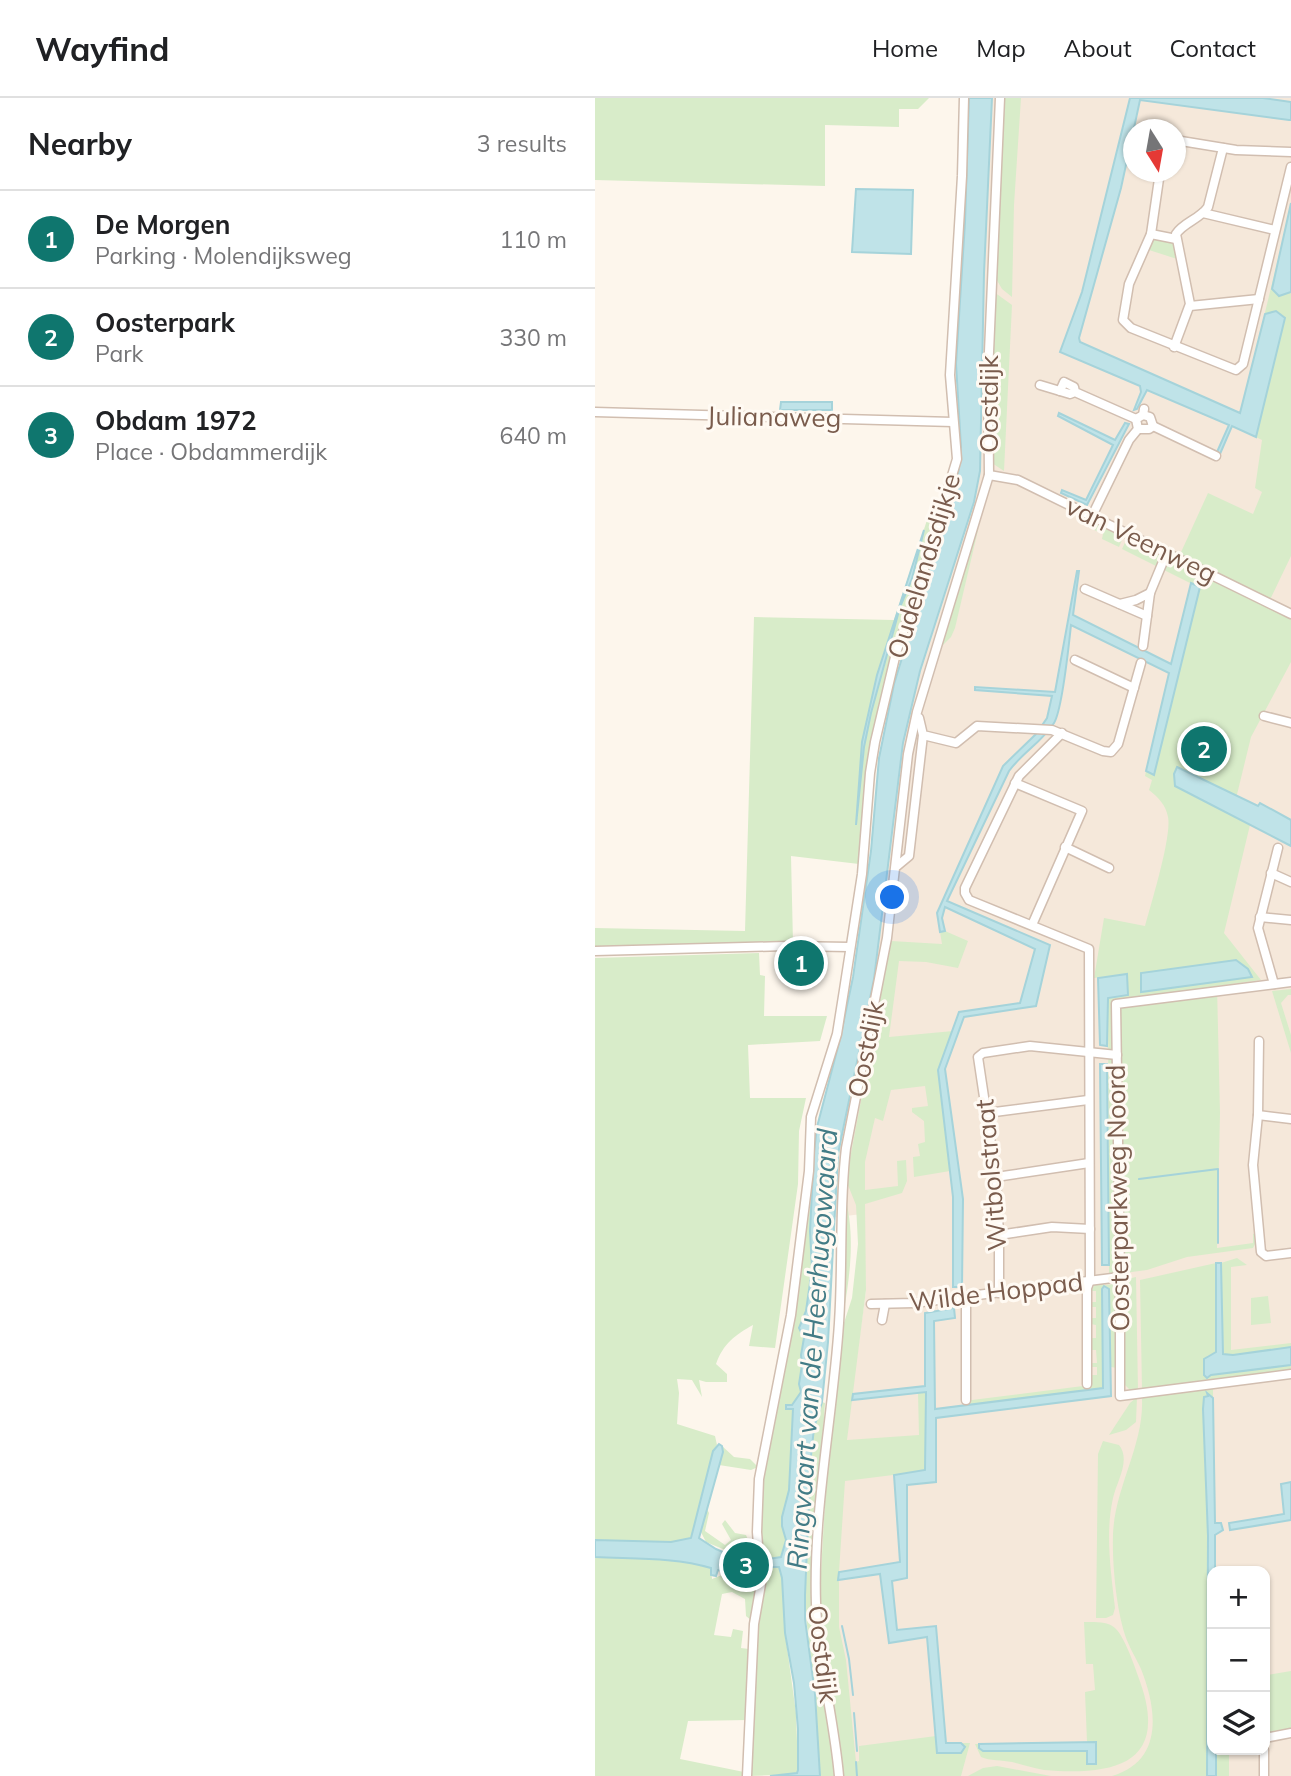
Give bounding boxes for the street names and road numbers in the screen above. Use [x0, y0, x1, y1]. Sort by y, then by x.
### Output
street label: Oostdijk [972, 354, 1005, 453]
street label: Julianaweg [706, 399, 842, 434]
street label: Oudelandsdijkje [880, 469, 967, 663]
street label: van Veenweg [1061, 489, 1222, 590]
street label: Oostdijk [840, 997, 891, 1100]
street label: Oosterparkweg Noord [1099, 1064, 1136, 1332]
street label: Witbolstraat [967, 1098, 1014, 1252]
street label: Wilde Hoppad [907, 1264, 1085, 1319]
street label: Oostdijk [801, 1603, 846, 1705]

